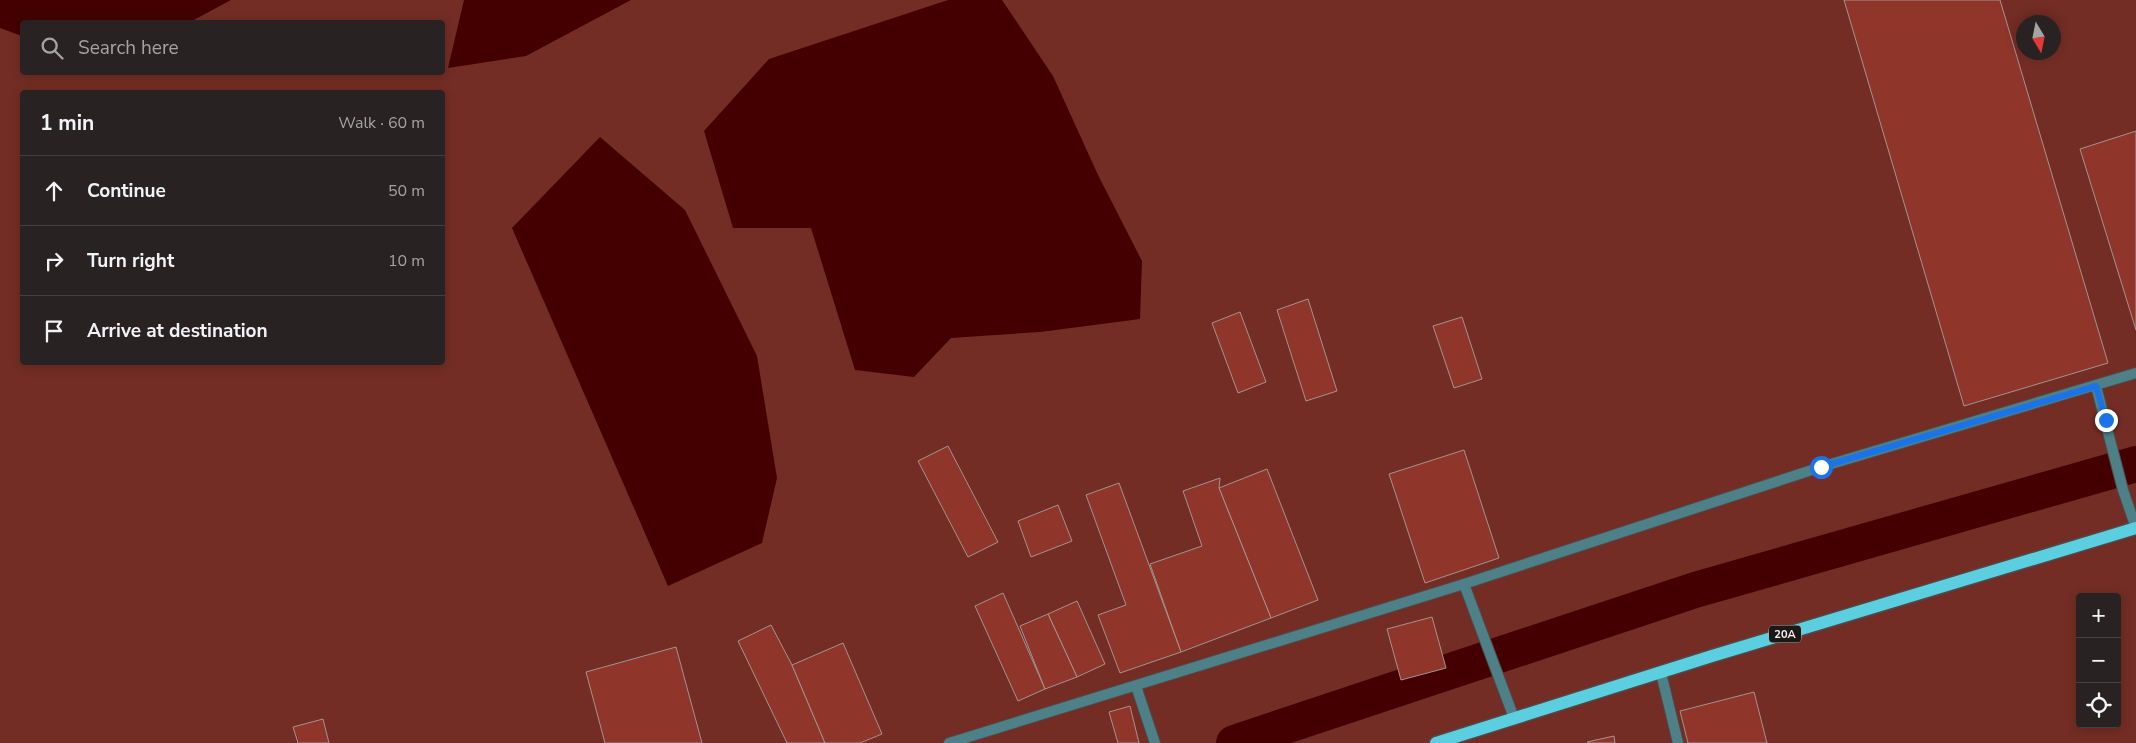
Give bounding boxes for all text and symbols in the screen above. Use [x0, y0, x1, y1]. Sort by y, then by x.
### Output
north arrow [2016, 15, 2061, 60]
search box [20, 20, 445, 75]
icon: search [38, 34, 66, 62]
text: Search here [78, 35, 179, 61]
text: 1 min [40, 109, 94, 137]
text: Walk · 60 m [338, 112, 425, 134]
icon: ahead [40, 177, 68, 205]
text: Continue [87, 178, 166, 204]
text: 50 m [388, 180, 425, 202]
icon: right [40, 247, 68, 275]
text: Turn right [87, 248, 174, 274]
text: 10 m [388, 250, 425, 272]
icon: arrive [40, 317, 68, 345]
text: Arrive at destination [87, 318, 268, 344]
route end [2095, 409, 2118, 432]
route start [1810, 456, 1833, 479]
map controls [2076, 593, 2121, 728]
button: + [2076, 593, 2121, 638]
road number: 20A [1769, 626, 1801, 642]
button: − [2076, 638, 2121, 683]
button: locate [2076, 683, 2121, 728]

